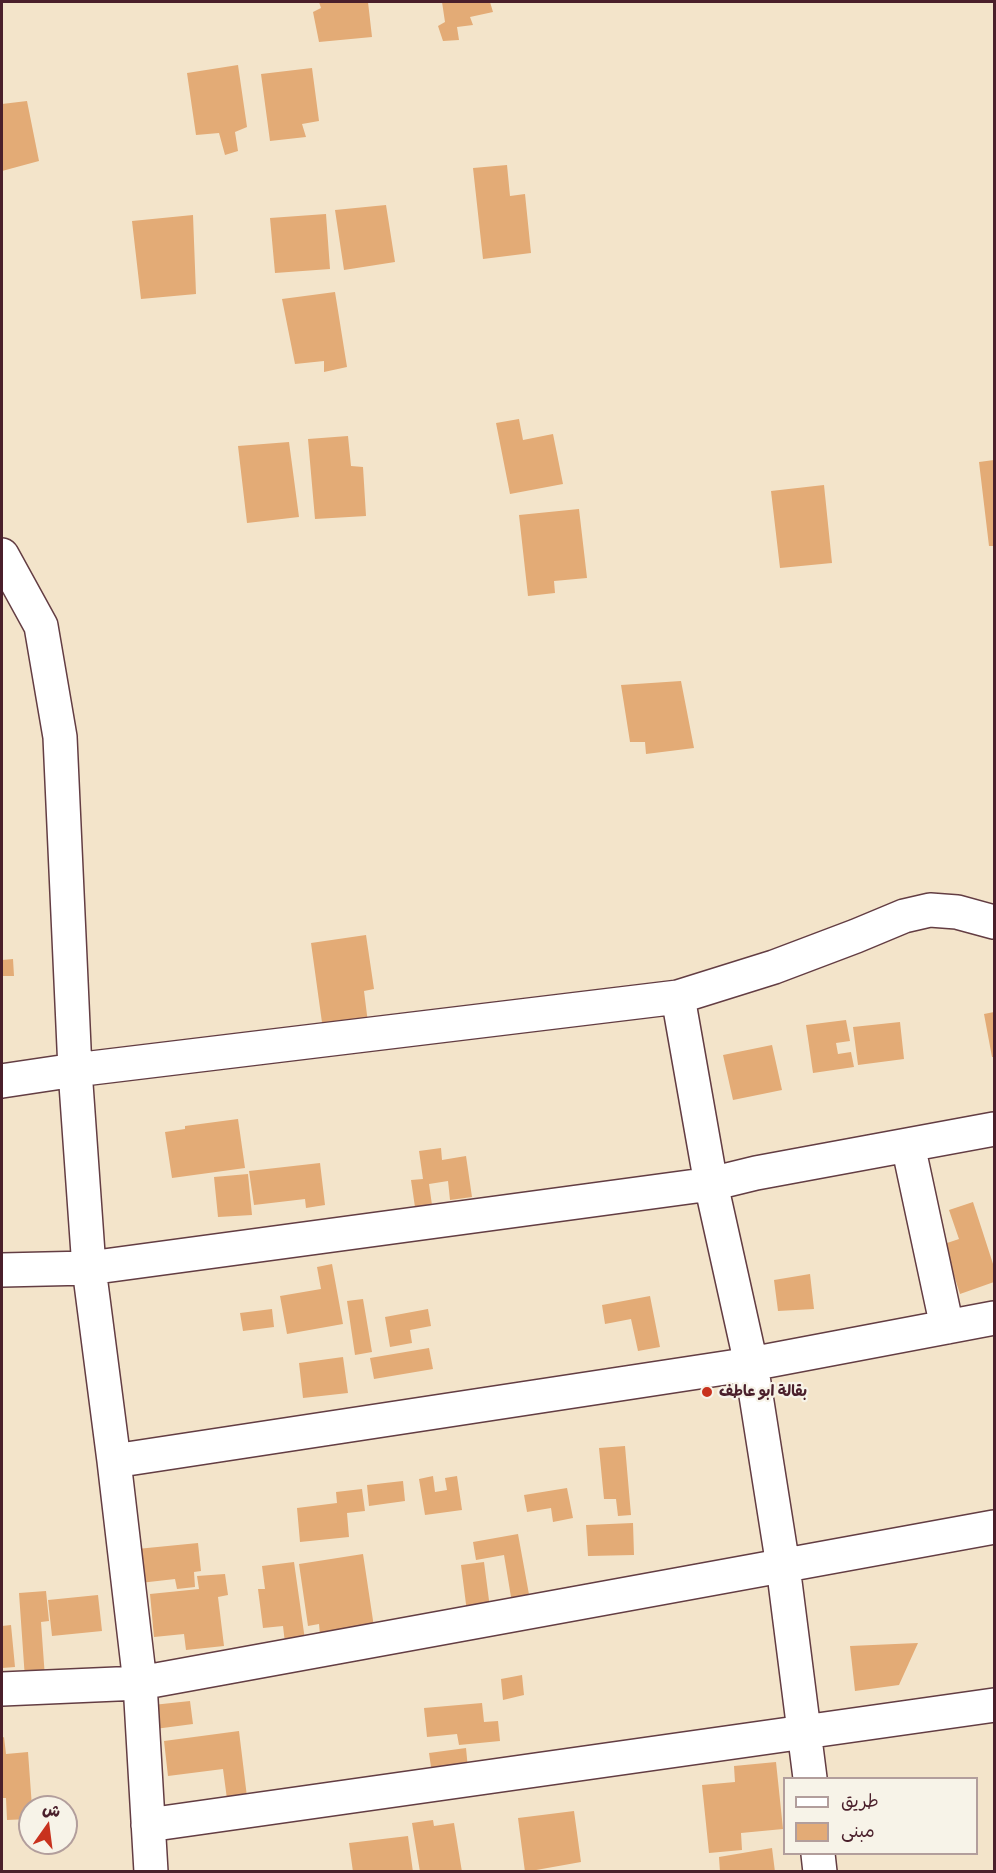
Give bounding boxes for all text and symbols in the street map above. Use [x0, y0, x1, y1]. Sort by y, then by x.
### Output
place label: بقالة ابو عاطف [719, 1383, 807, 1401]
marker: بقالة ابو عاطف [700, 1385, 714, 1399]
legend [783, 1777, 978, 1855]
text: طريق [841, 1789, 879, 1812]
north arrow [18, 1795, 78, 1855]
text: ش [41, 1798, 63, 1821]
text: مبنى [841, 1819, 875, 1842]

